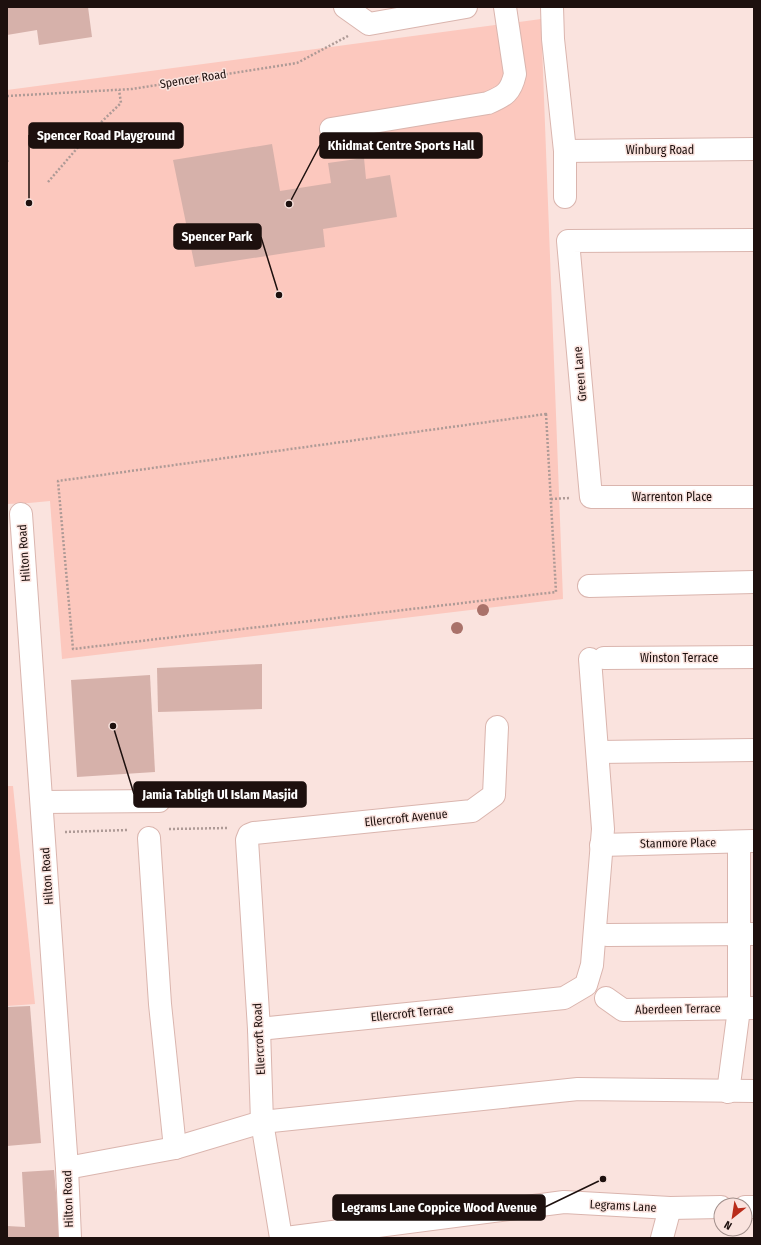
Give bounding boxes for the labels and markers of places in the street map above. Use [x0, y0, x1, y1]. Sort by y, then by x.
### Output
callout: Spencer Road Playground [29, 123, 183, 148]
callout: Khidmat Centre Sports Hall [320, 133, 482, 158]
callout: Spencer Park [174, 224, 261, 249]
callout: Jamia Tabligh Ul Islam Masjid [134, 782, 306, 807]
callout: Legrams Lane Coppice Wood Avenue [333, 1195, 545, 1220]

